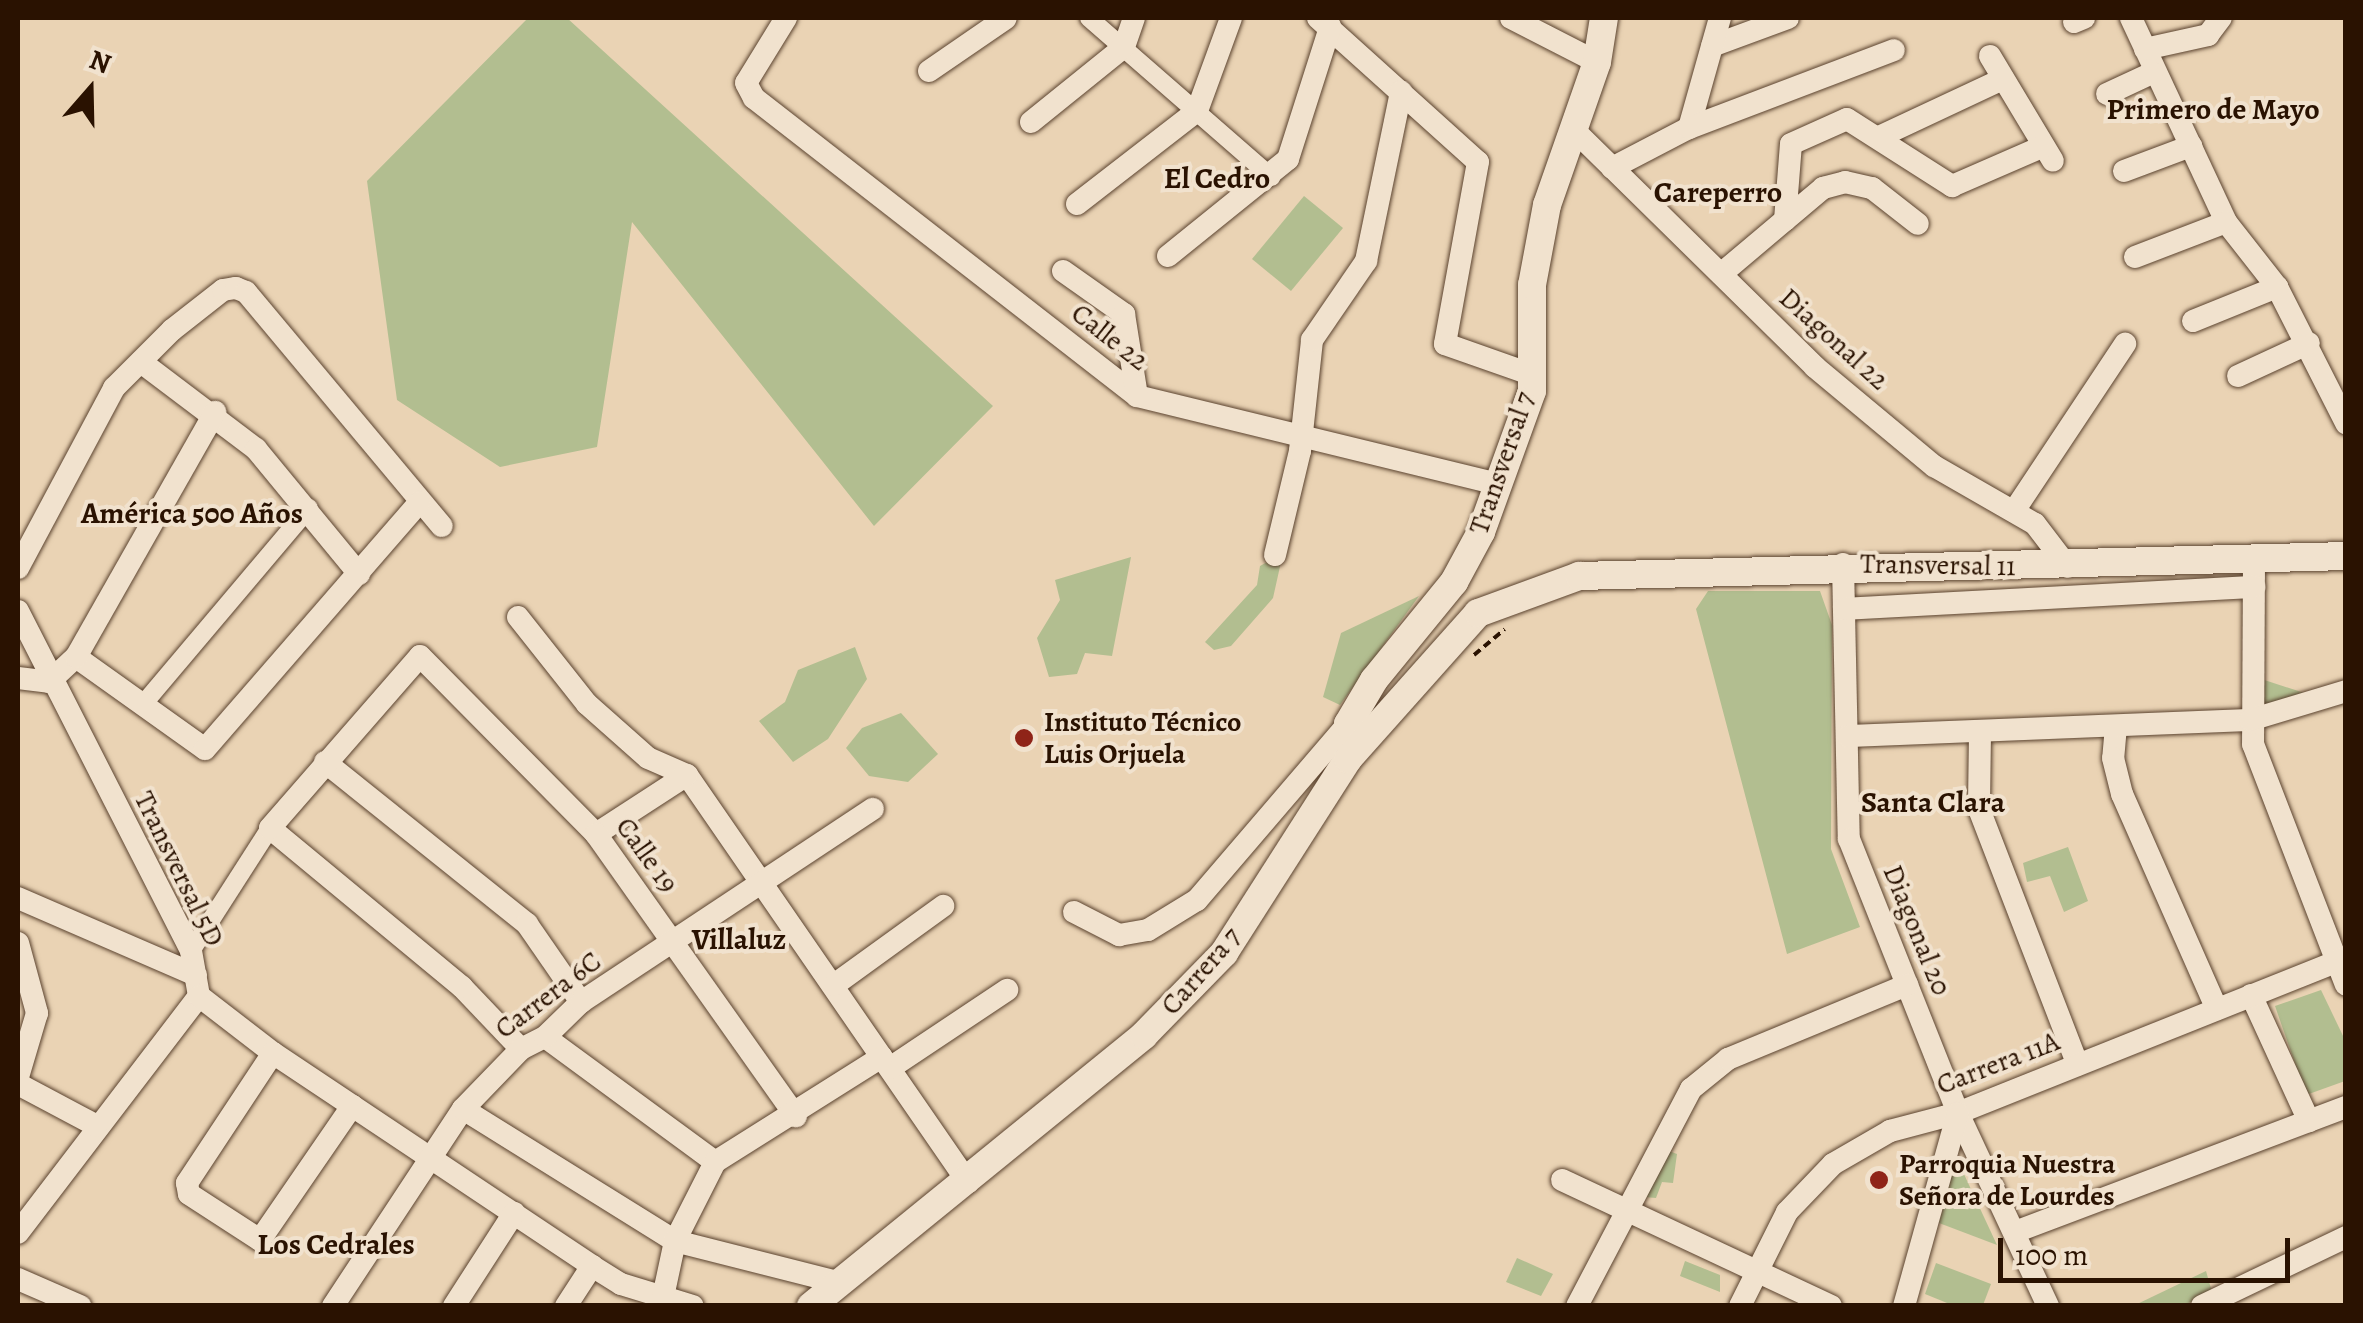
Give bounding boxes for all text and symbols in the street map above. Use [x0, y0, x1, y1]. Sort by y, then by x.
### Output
north arrow [40, 40, 140, 140]
text: N [84, 40, 116, 83]
district label: Primero de Mayo [2106, 91, 2320, 127]
district label: El Cedro [1164, 160, 1270, 196]
district label: Careperro [1654, 174, 1782, 210]
street label: Diagonal 22 [1772, 281, 1896, 397]
street label: Calle 22 [1065, 296, 1155, 378]
street label: Transversal 7 [1462, 387, 1542, 539]
district label: América 500 Años [81, 495, 303, 531]
street label: Transversal 11 [1860, 547, 2016, 583]
place label: Instituto Técnico Luis Orjuela [1044, 705, 1241, 771]
marker: Instituto Técnico Luis Orjuela [1013, 727, 1035, 749]
district label: Santa Clara [1861, 784, 2005, 820]
street label: Transversal 5D [127, 786, 231, 952]
street label: Calle 19 [609, 811, 685, 899]
street label: Diagonal 20 [1876, 860, 1958, 1000]
street label: Carrera 7 [1154, 920, 1248, 1022]
district label: Villaluz [692, 921, 786, 957]
street label: Carrera 6C [488, 944, 608, 1046]
street label: Carrera 11A [1932, 1024, 2064, 1102]
place label: Parroquia Nuestra Señora de Lourdes [1899, 1147, 2115, 1213]
marker: Parroquia Nuestra Señora de Lourdes [1868, 1169, 1890, 1191]
scale bar [2003, 1218, 2296, 1280]
district label: Los Cedrales [257, 1226, 415, 1262]
text: 100 m [2015, 1235, 2088, 1275]

